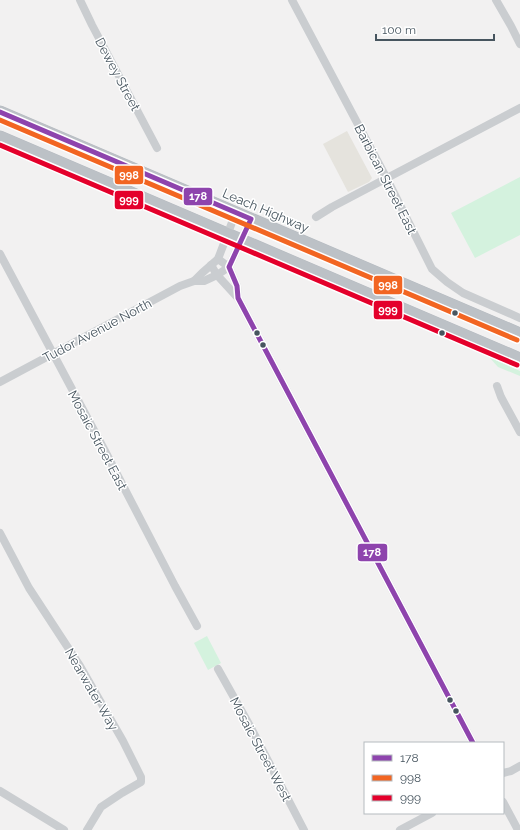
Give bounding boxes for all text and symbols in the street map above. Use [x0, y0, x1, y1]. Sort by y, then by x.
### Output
scale bar [376, 16, 494, 42]
text: 100 m [382, 23, 416, 37]
street label: Dewey Street [92, 35, 143, 114]
street label: Barbican Street East [351, 122, 420, 237]
line badge: 998 [114, 165, 144, 185]
text: 998 [119, 169, 139, 182]
street label: Leach Highway [220, 186, 311, 235]
line badge: 178 [183, 187, 213, 206]
line badge: 999 [114, 190, 144, 210]
text: 178 [189, 190, 207, 203]
text: 999 [119, 194, 139, 207]
line badge: 998 [373, 275, 403, 295]
text: 998 [378, 279, 398, 292]
street label: Tudor Avenue North [40, 295, 154, 365]
line badge: 999 [373, 300, 403, 320]
text: 999 [378, 304, 398, 317]
unlabelled marker [450, 308, 460, 318]
unlabelled marker [252, 328, 262, 338]
unlabelled marker [437, 328, 447, 338]
unlabelled marker [258, 340, 268, 350]
street label: Mosaic Street East [65, 388, 130, 493]
line badge: 178 [357, 543, 388, 562]
text: 178 [363, 546, 381, 559]
street label: Nearwater Way [62, 645, 121, 733]
street label: Mosaic Street West [227, 695, 295, 804]
unlabelled marker [445, 695, 455, 705]
unlabelled marker [451, 706, 461, 716]
legend [364, 742, 504, 814]
text: 178 [400, 751, 419, 765]
text: 998 [400, 771, 421, 785]
text: 999 [400, 791, 421, 805]

